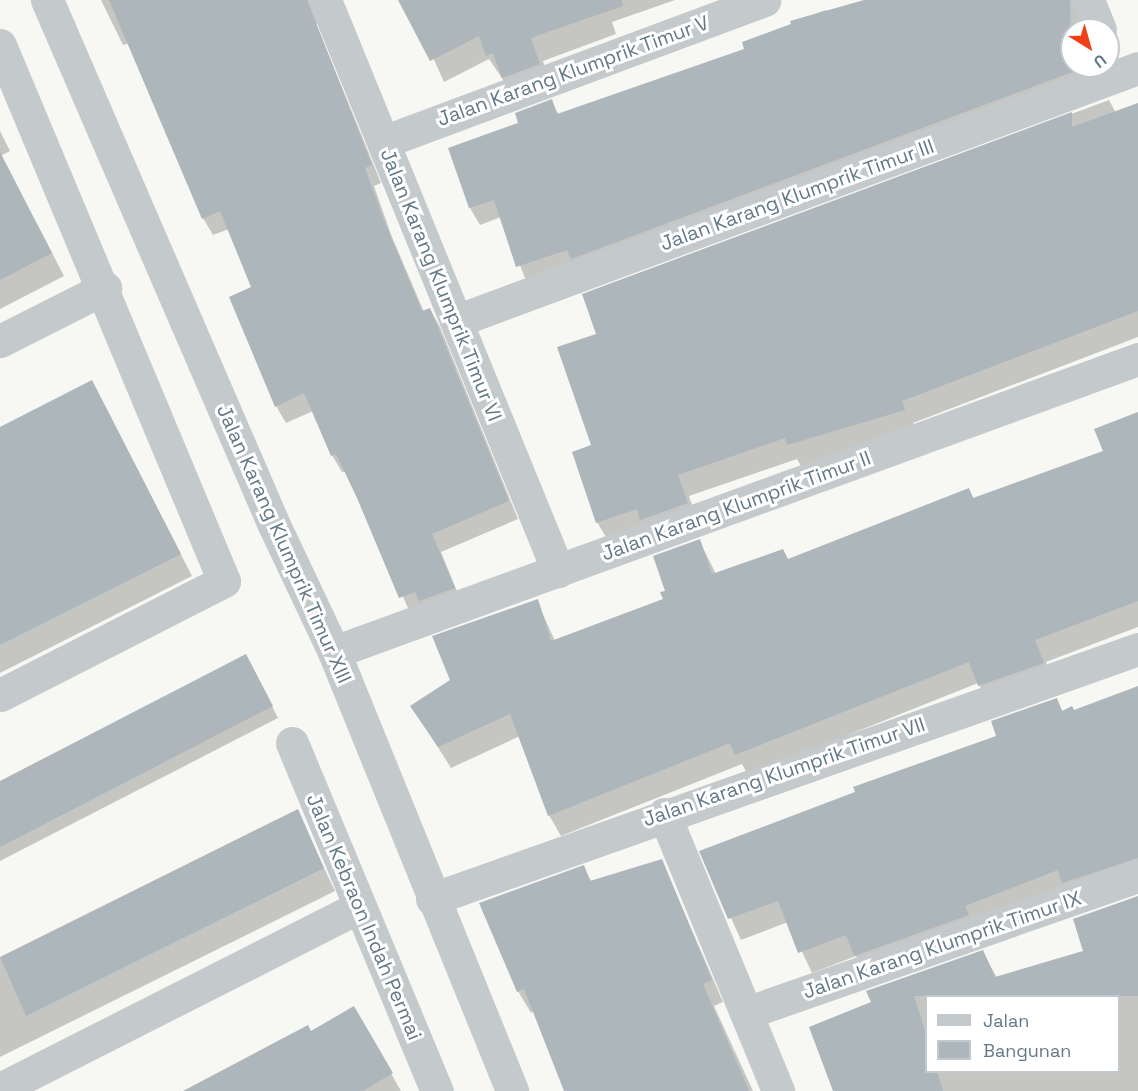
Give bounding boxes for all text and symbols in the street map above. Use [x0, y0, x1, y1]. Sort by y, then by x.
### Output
street label: Jalan Karang Klumprik Timur V [434, 10, 712, 132]
north arrow [1060, 18, 1120, 78]
text: U [1089, 50, 1111, 73]
street label: Jalan Karang Klumprik Timur III [657, 134, 937, 256]
street label: Jalan Karang Klumprik Timur VI [375, 145, 507, 425]
street label: Jalan Karang Klumprik Timur XIII [211, 401, 357, 687]
street label: Jalan Karang Klumprik Timur II [598, 446, 874, 566]
street label: Jalan Karang Klumprik Timur VII [639, 712, 929, 832]
street label: Jalan Kebraon Indah Permai [301, 790, 427, 1044]
street label: Jalan Karang Klumprik Timur IX [800, 886, 1084, 1004]
legend [925, 995, 1120, 1073]
text: Jalan [983, 1009, 1029, 1032]
text: Bangunan [983, 1039, 1071, 1062]

